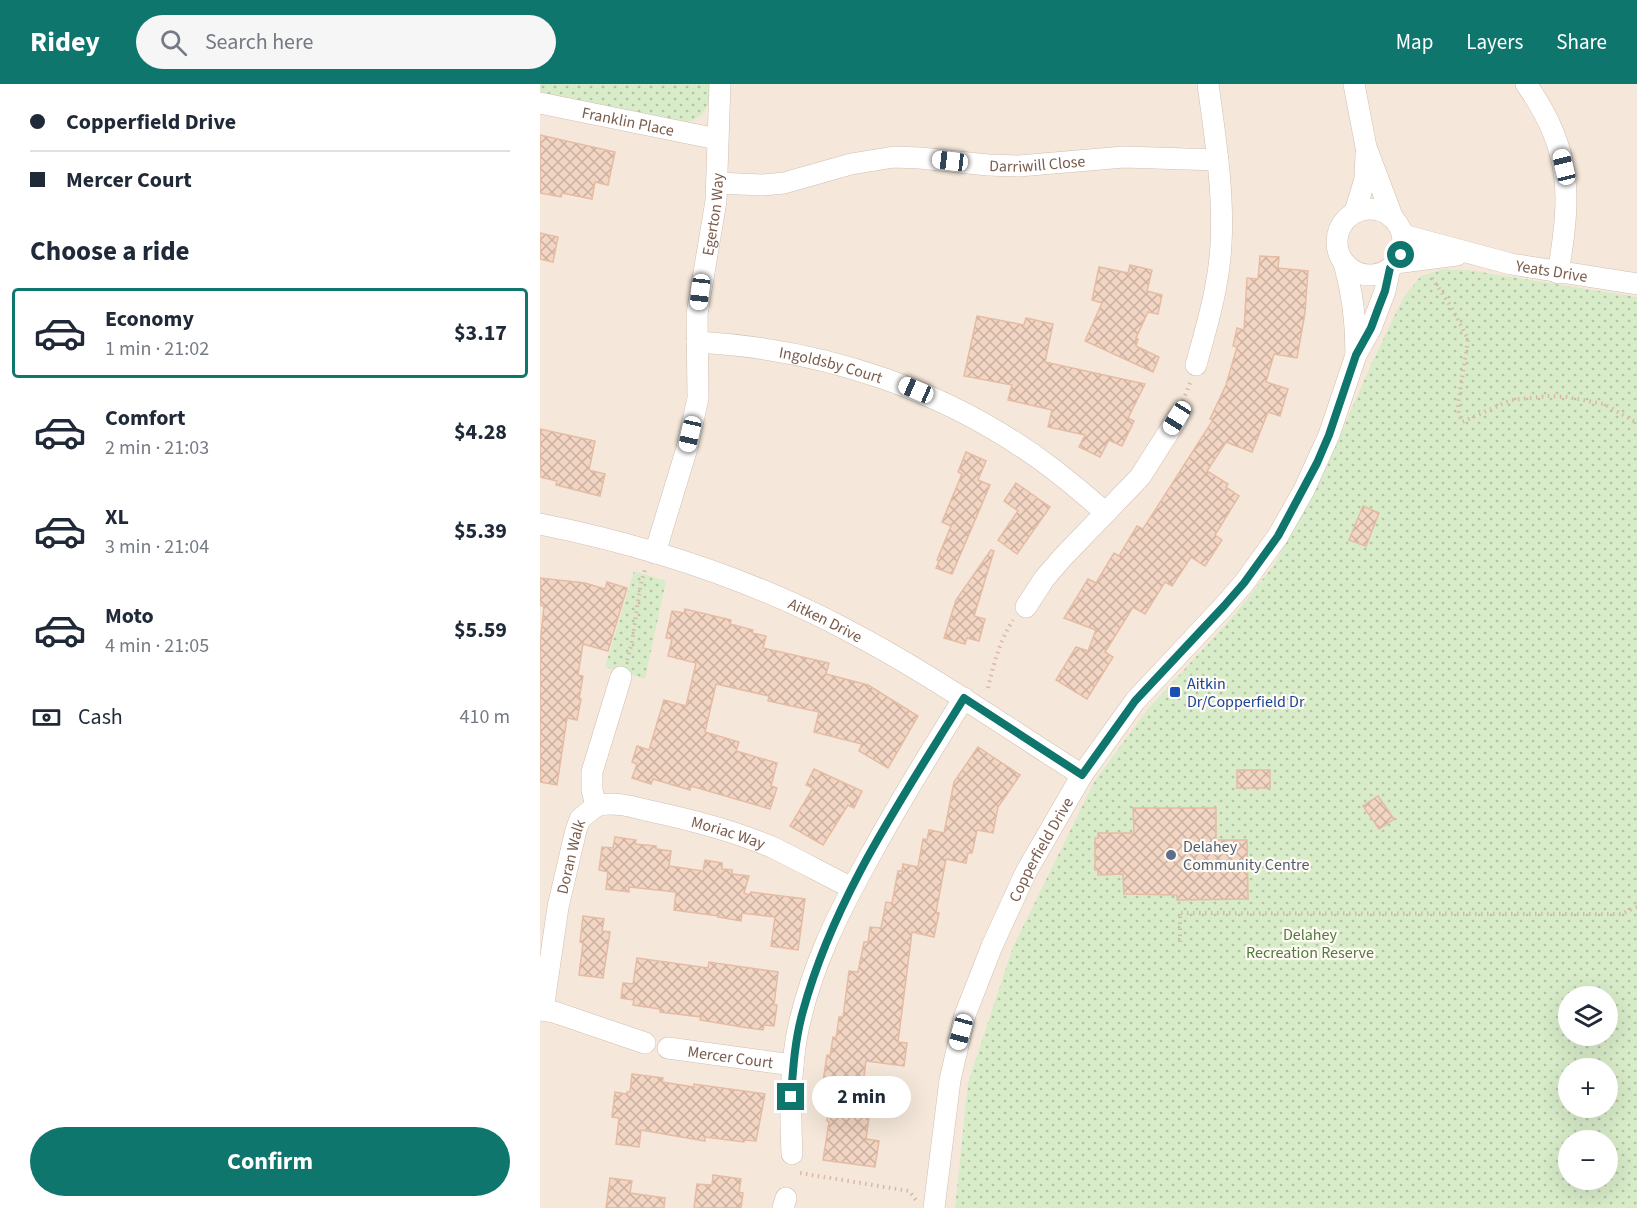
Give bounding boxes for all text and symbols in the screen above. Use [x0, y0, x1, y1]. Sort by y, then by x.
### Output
search box [136, 15, 556, 69]
text: Ridey [30, 22, 100, 62]
icon: search [157, 26, 190, 59]
text: Search here [205, 26, 313, 58]
text: Map [1396, 27, 1433, 57]
text: Layers [1466, 27, 1523, 57]
text: Share [1556, 27, 1607, 57]
street label: Franklin Place [580, 102, 676, 142]
text: Copperfield Drive [66, 106, 236, 138]
car [1551, 147, 1577, 187]
car [931, 150, 969, 172]
street label: Darriwill Close [989, 150, 1086, 178]
text: Mercer Court [66, 164, 192, 196]
street label: Egerton Way [697, 172, 729, 258]
text: Choose a ride [30, 232, 190, 271]
route start [1387, 241, 1414, 268]
street label: Yeats Drive [1513, 255, 1589, 288]
car [689, 273, 711, 311]
text: Economy [105, 303, 194, 335]
icon: car [33, 306, 87, 360]
text: $3.17 [454, 317, 507, 349]
text: 1 min · 21:02 [105, 335, 209, 363]
street label: Ingoldsby Court [777, 342, 886, 389]
car [896, 374, 936, 406]
car [1160, 398, 1194, 438]
text: Comfort [105, 402, 186, 434]
icon: car [33, 405, 87, 459]
car [677, 414, 703, 454]
text: $4.28 [454, 416, 507, 448]
text: 2 min · 21:03 [105, 434, 209, 462]
text: XL [105, 501, 129, 533]
icon: car [33, 504, 87, 558]
text: $5.39 [454, 515, 507, 547]
text: 3 min · 21:04 [105, 533, 209, 561]
street label: Aitken Drive [784, 593, 866, 648]
text: Moto [105, 600, 154, 632]
icon: car [33, 603, 87, 657]
text: $5.59 [454, 614, 507, 646]
text: 4 min · 21:05 [105, 632, 209, 660]
place label: Aitkin Dr/Copperfield Dr [1187, 673, 1305, 713]
marker: Aitkin Dr/Copperfield Dr [1168, 685, 1182, 699]
icon: cash [30, 701, 63, 734]
text: Cash [78, 701, 123, 733]
text: 410 m [460, 703, 510, 731]
street label: Copperfield Drive [1004, 793, 1079, 906]
street label: Moriac Way [689, 811, 769, 855]
street label: Doran Walk [551, 816, 591, 896]
place label: Delahey Community Centre [1183, 836, 1309, 876]
marker: Delahey Community Centre [1164, 848, 1178, 862]
park label: Delahey Recreation Reserve [1246, 924, 1374, 964]
map controls [1558, 986, 1618, 1190]
button: layers [1558, 986, 1618, 1046]
car [948, 1012, 974, 1052]
street label: Mercer Court [686, 1041, 775, 1074]
button: + [1558, 1058, 1618, 1118]
callout: 2 min [812, 1076, 911, 1118]
route end [777, 1083, 804, 1110]
text: 2 min [837, 1083, 886, 1111]
button: Confirm [30, 1127, 510, 1196]
button: − [1558, 1130, 1618, 1190]

